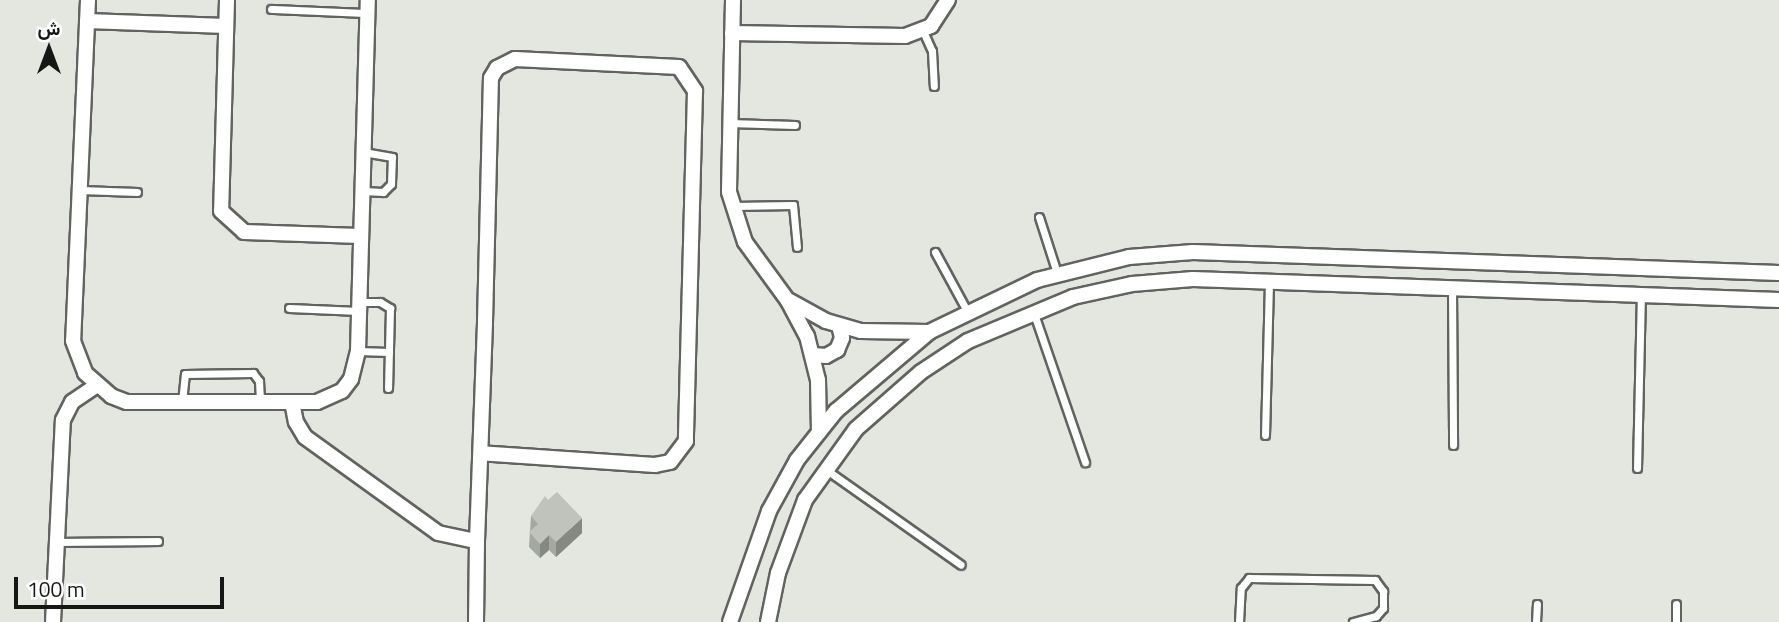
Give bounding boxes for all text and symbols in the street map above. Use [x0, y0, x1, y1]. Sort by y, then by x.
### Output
text: ش [38, 13, 60, 42]
north arrow [14, 14, 84, 84]
scale bar [18, 562, 228, 606]
text: 100 m [27, 573, 84, 605]

